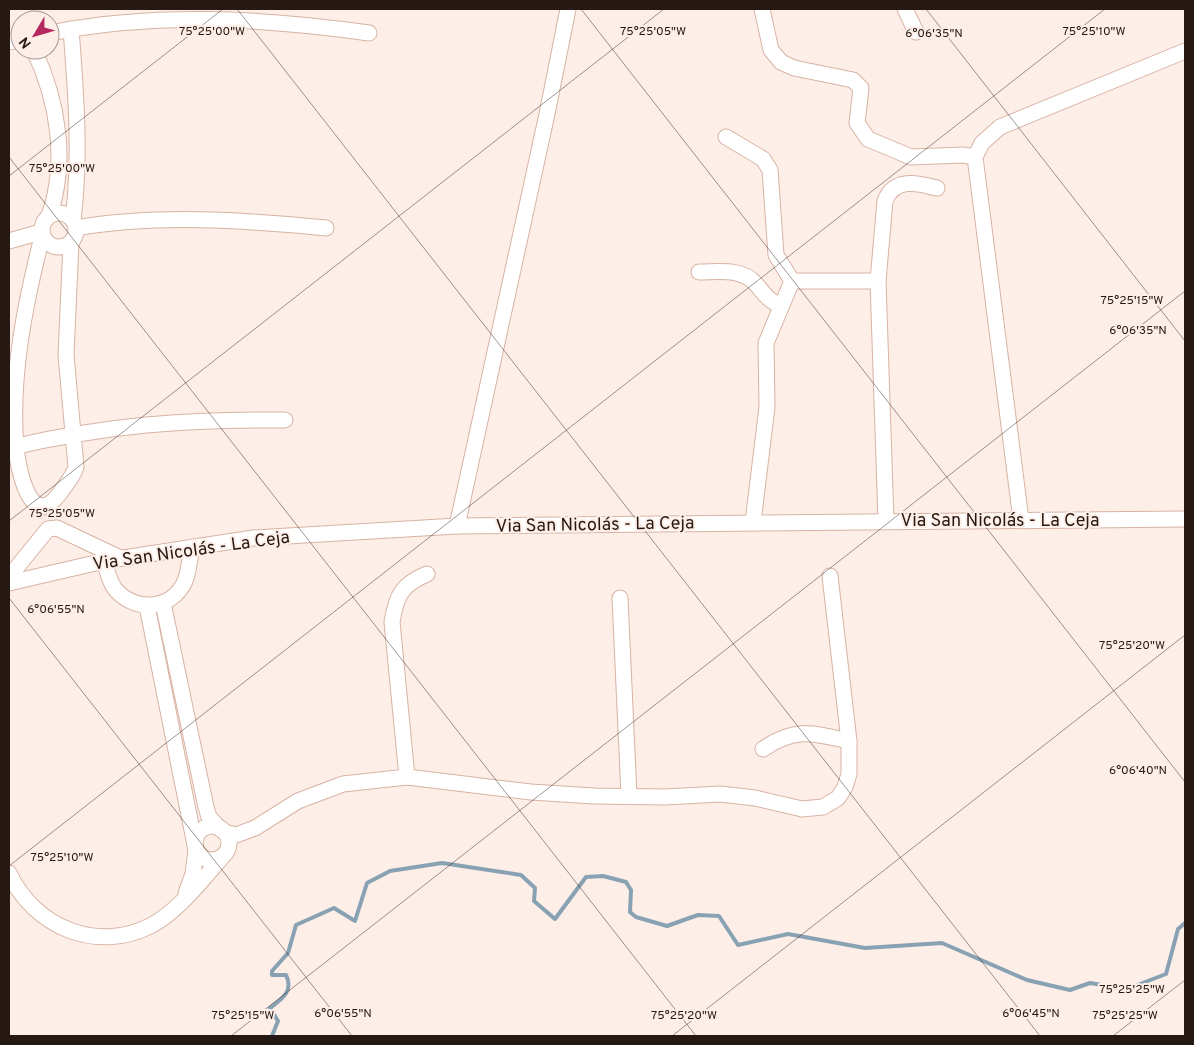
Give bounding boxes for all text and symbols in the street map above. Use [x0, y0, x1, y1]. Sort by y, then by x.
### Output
north arrow [10, 10, 60, 60]
text: 75°25'00"W [179, 24, 245, 40]
text: 75°25'05"W [620, 24, 686, 40]
text: 75°25'10"W [1062, 24, 1126, 40]
text: 6°06'35"N [905, 26, 963, 42]
text: N [16, 33, 36, 51]
text: 75°25'00"W [29, 161, 95, 177]
text: 75°25'15"W [1101, 293, 1163, 309]
text: 6°06'35"N [1109, 323, 1167, 339]
text: 75°25'05"W [29, 506, 95, 522]
street label: Via San Nicolás - La Ceja [901, 510, 1099, 533]
street label: Via San Nicolás - La Ceja [495, 512, 695, 539]
street label: Via San Nicolás - La Ceja [91, 526, 291, 577]
text: 6°06'55"N [27, 602, 85, 618]
text: 75°25'20"W [1099, 638, 1165, 654]
text: 6°06'40"N [1109, 763, 1167, 779]
text: 75°25'10"W [30, 850, 94, 866]
text: 75°25'25"W [1099, 982, 1165, 998]
text: 6°06'55"N [314, 1006, 372, 1022]
text: 6°06'45"N [1002, 1006, 1060, 1022]
text: 75°25'15"W [212, 1008, 274, 1024]
text: 75°25'20"W [651, 1008, 717, 1024]
text: 75°25'25"W [1092, 1008, 1158, 1024]

